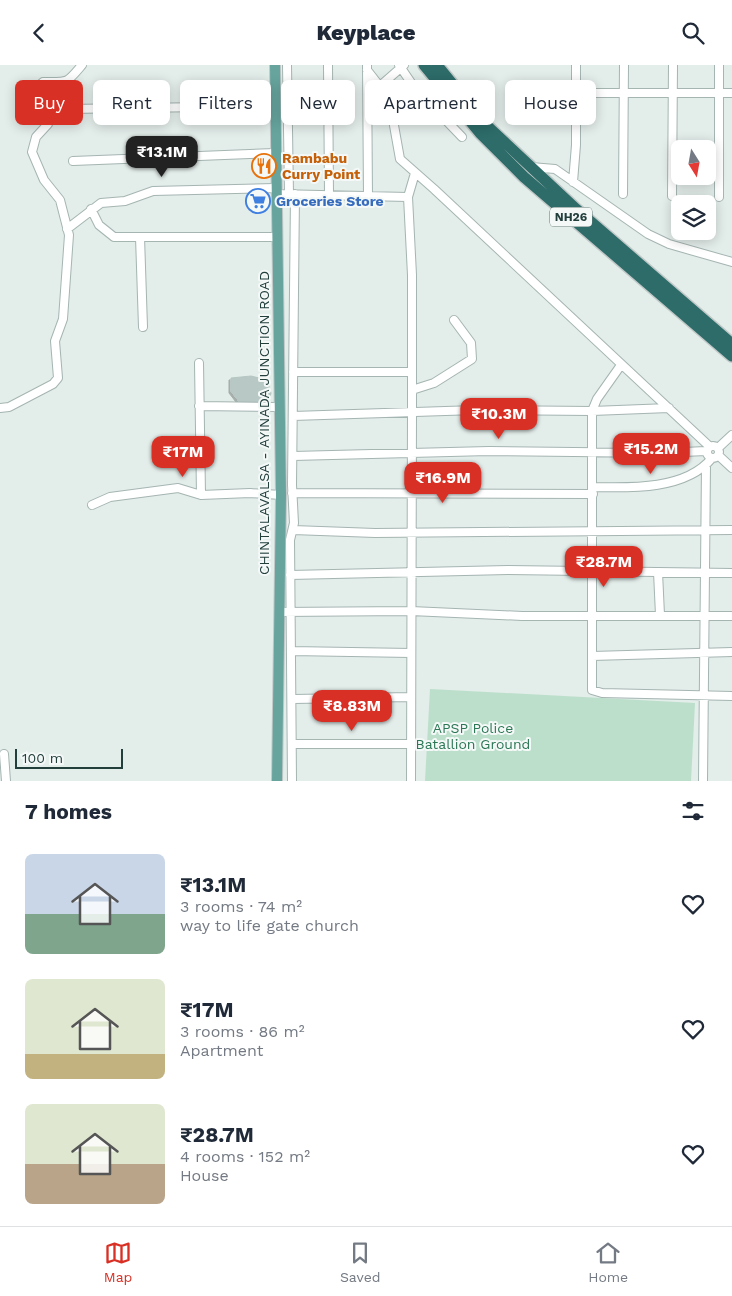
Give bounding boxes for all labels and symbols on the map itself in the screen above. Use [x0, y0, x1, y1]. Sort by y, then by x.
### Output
pin: ₹13.1M [121, 135, 203, 178]
north arrow [671, 140, 716, 185]
place label: Rambabu Curry Point [282, 150, 360, 182]
restaurant icon: Rambabu Curry Point [251, 153, 277, 179]
supermarket icon: Groceries Store [245, 188, 271, 214]
place label: Groceries Store [276, 193, 384, 209]
road number: NH26 [550, 207, 592, 227]
street label: CHINTALAVALSA - AYINADA JUNCTION ROAD [256, 271, 272, 575]
pin: ₹10.3M [458, 397, 540, 440]
pin: ₹15.2M [610, 433, 692, 475]
pin: ₹17M [153, 435, 213, 478]
pin: ₹16.9M [402, 461, 484, 504]
pin: ₹28.7M [563, 545, 645, 588]
pin: ₹8.83M [311, 689, 393, 732]
park label: APSP Police Batallion Ground [416, 720, 530, 752]
scale bar [15, 746, 122, 769]

